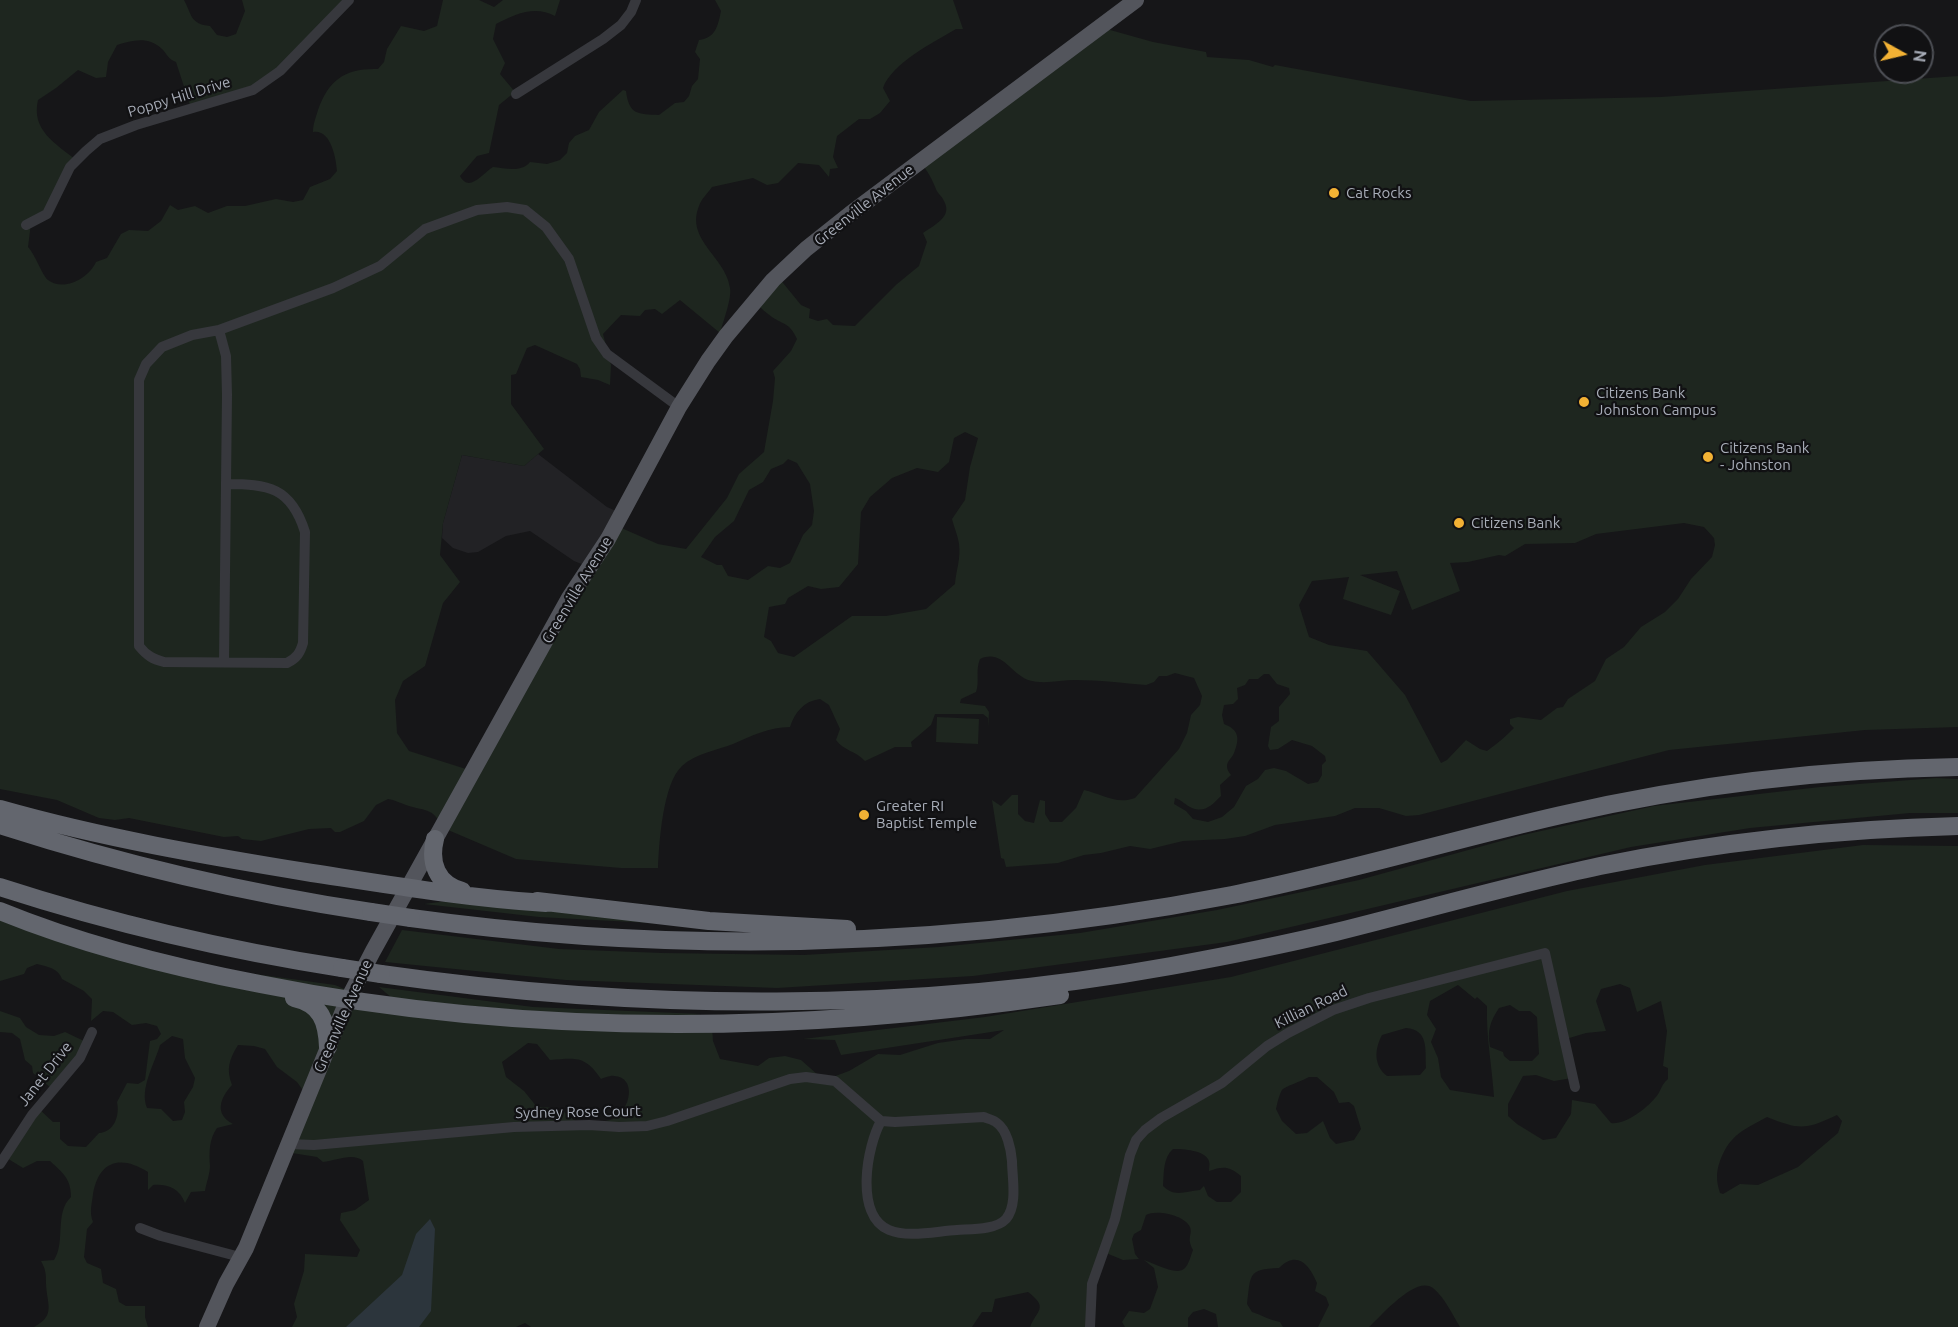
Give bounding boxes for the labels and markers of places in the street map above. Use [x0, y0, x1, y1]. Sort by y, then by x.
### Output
place label: Cat Rocks [1346, 184, 1411, 202]
marker: Cat Rocks [1327, 186, 1341, 200]
place label: Citizens Bank Johnston Campus [1596, 384, 1716, 419]
marker: Citizens Bank Johnston Campus [1577, 395, 1591, 409]
place label: Citizens Bank - Johnston [1720, 439, 1809, 474]
marker: Citizens Bank - Johnston [1701, 450, 1715, 464]
place label: Citizens Bank [1471, 514, 1560, 532]
marker: Citizens Bank [1452, 516, 1466, 530]
place label: Greater RI Baptist Temple [876, 797, 977, 832]
marker: Greater RI Baptist Temple [857, 808, 871, 822]

